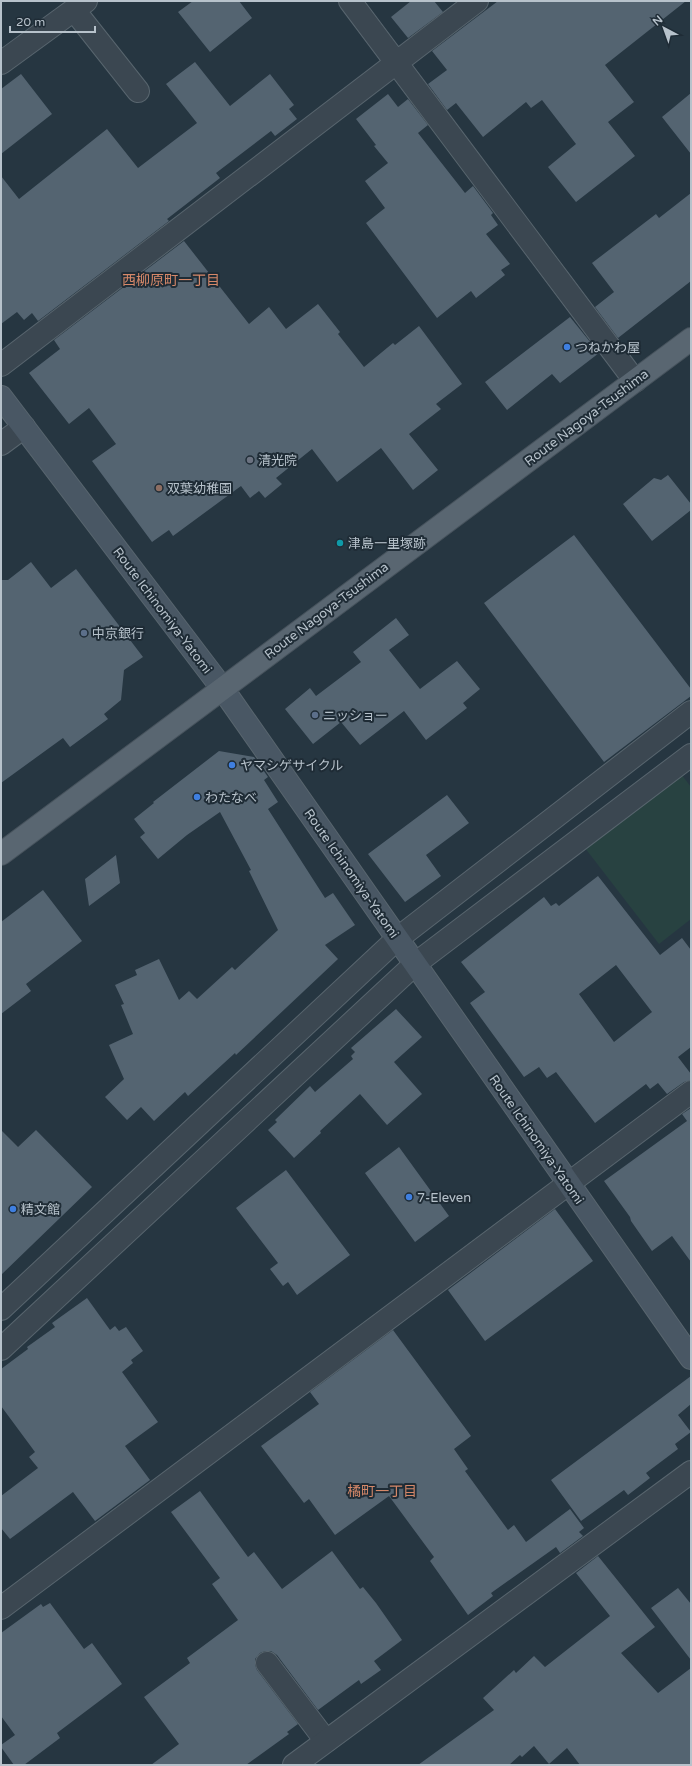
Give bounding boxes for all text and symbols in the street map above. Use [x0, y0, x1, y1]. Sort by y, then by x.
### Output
scale bar [10, 8, 95, 34]
north arrow [644, 8, 684, 48]
text: N [650, 13, 665, 29]
text: 20 m [16, 15, 45, 29]
district label: 西柳原町一丁目 [122, 272, 220, 289]
place label: つねかわ屋 [575, 340, 640, 356]
marker: つねかわ屋 [562, 342, 572, 352]
street label: Route Nagoya-Tsushima [522, 366, 652, 470]
place label: 清光院 [258, 453, 297, 469]
marker: 清光院 [245, 455, 255, 465]
place label: 双葉幼稚園 [167, 481, 232, 497]
marker: 双葉幼稚園 [154, 483, 164, 493]
place label: 津島一里塚跡 [348, 536, 426, 552]
marker: 津島一里塚跡 [335, 538, 345, 548]
street label: Route Ichinomiya-Yatomi [109, 544, 215, 677]
street label: Route Nagoya-Tsushima [262, 559, 392, 663]
place label: 中京銀行 [92, 626, 144, 642]
marker: 中京銀行 [79, 628, 89, 638]
place label: ニッショー [323, 708, 388, 724]
marker: ニッショー [310, 710, 320, 720]
place label: ヤマシゲサイクル [240, 758, 343, 774]
marker: ヤマシゲサイクル [227, 760, 237, 770]
place label: わたなべ [205, 790, 257, 806]
marker: わたなべ [192, 792, 202, 802]
street label: Route Ichinomiya-Yatomi [300, 806, 402, 941]
street label: Route Ichinomiya-Yatomi [485, 1072, 587, 1207]
place label: 7-Eleven [417, 1190, 471, 1206]
marker: 7-Eleven [404, 1192, 414, 1202]
place label: 精文館 [21, 1202, 60, 1218]
marker: 精文館 [8, 1204, 18, 1214]
district label: 橘町一丁目 [347, 1483, 417, 1500]

